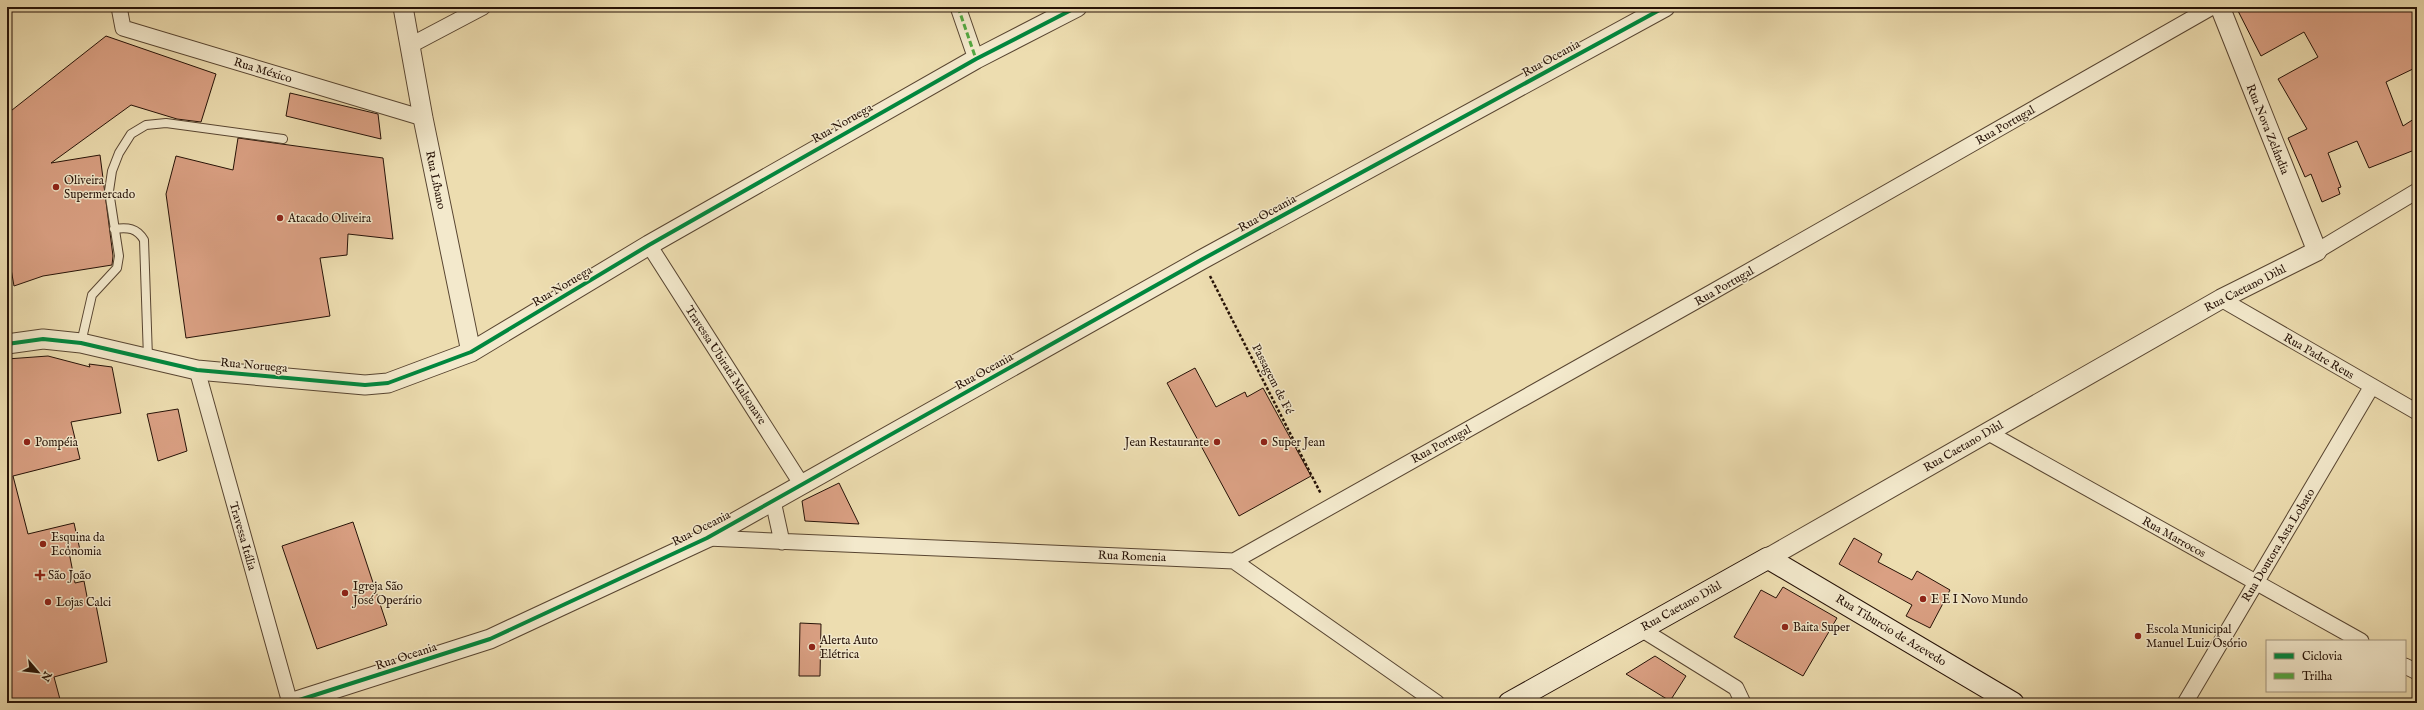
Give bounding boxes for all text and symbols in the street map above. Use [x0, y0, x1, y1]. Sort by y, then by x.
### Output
street label: Rua Oceania [1520, 36, 1583, 80]
street label: Rua México [232, 54, 294, 87]
street label: Rua Nova Zelândia [2243, 82, 2293, 177]
street label: Rua Noruega [809, 100, 876, 147]
street label: Rua Portugal [1973, 102, 2038, 148]
street label: Rua Líbano [422, 150, 449, 211]
place label: Oliveira Supermercado [64, 173, 136, 203]
marker: Oliveira Supermercado [51, 182, 61, 192]
street label: Rua Oceania [1236, 191, 1299, 235]
place label: Atacado Oliveira [287, 211, 372, 226]
marker: Atacado Oliveira [275, 213, 285, 223]
street label: Rua Caetano Dihl [2202, 261, 2289, 315]
street label: Rua Noruega [530, 262, 596, 310]
street label: Rua Portugal [1692, 263, 1757, 309]
street label: Travessa Ubiratã Malsonave [682, 303, 770, 428]
street label: Rua Padre Reus [2281, 330, 2357, 383]
street label: Passagem de Fé [1248, 341, 1297, 417]
street label: Rua Oceania [953, 349, 1016, 393]
street label: Rua Noruega [220, 355, 289, 376]
street label: Rua Caetano Dihl [1921, 417, 2006, 475]
street label: Rua Portugal [1409, 422, 1474, 467]
place label: Pompéia [35, 435, 79, 451]
place label: Jean Restaurante [1123, 435, 1209, 451]
place label: Super Jean [1272, 435, 1326, 451]
marker: Pompéia [22, 437, 32, 447]
marker: Jean Restaurante [1212, 437, 1222, 447]
marker: Super Jean [1259, 437, 1269, 447]
street label: Rua Doutora Asta Lobato [2239, 485, 2319, 605]
street label: Travessa Itália [226, 500, 260, 573]
street label: Rua Oceania [669, 507, 734, 550]
street label: Rua Marrocos [2139, 514, 2208, 561]
place label: Esquina da Ecônomia [51, 530, 105, 559]
marker: Esquina da Ecônomia [38, 539, 48, 549]
street label: Rua Romenia [1098, 548, 1167, 565]
place label: São João [48, 568, 92, 584]
marker: São João [35, 570, 45, 580]
street label: Rua Caetano Dihl [1638, 578, 1725, 635]
place label: Igreja São José Operário [351, 579, 422, 609]
marker: Igreja São José Operário [340, 588, 350, 598]
street label: Rua Tiburcio de Azevedo [1833, 591, 1949, 670]
place label: E E I Novo Mundo [1931, 592, 2029, 607]
marker: E E I Novo Mundo [1918, 594, 1928, 604]
place label: Lojas Calci [56, 595, 111, 610]
marker: Lojas Calci [43, 597, 53, 607]
place label: Baita Super [1793, 620, 1851, 636]
marker: Baita Super [1780, 622, 1790, 632]
place label: Escola Municipal Manuel Luiz Osório [2146, 622, 2248, 651]
marker: Escola Municipal Manuel Luiz Osório [2133, 631, 2143, 641]
place label: Alerta Auto Elétrica [819, 633, 879, 662]
street label: Rua Oceania [374, 639, 440, 673]
legend [2266, 640, 2406, 692]
marker: Alerta Auto Elétrica [807, 642, 817, 652]
text: Ciclovia [2302, 649, 2343, 664]
north arrow [18, 652, 58, 692]
text: N [37, 668, 55, 684]
text: Trilha [2302, 669, 2333, 684]

